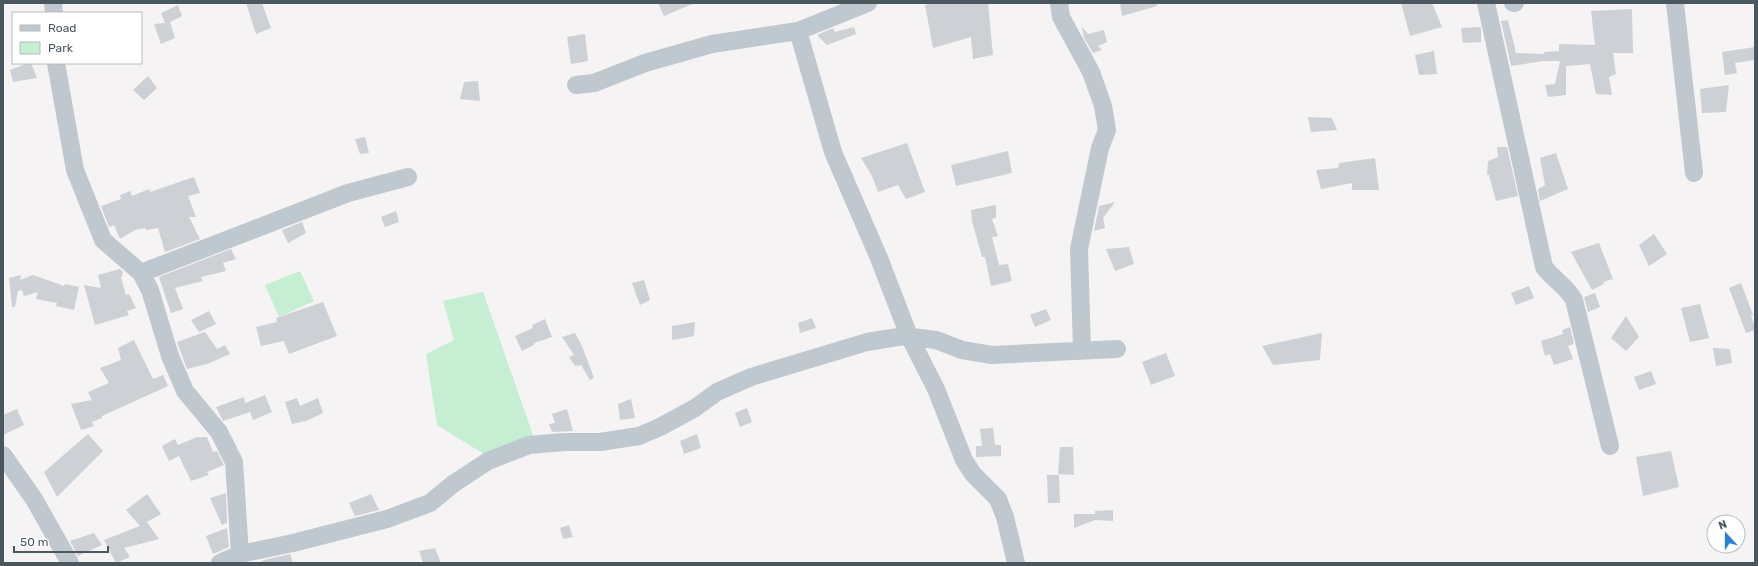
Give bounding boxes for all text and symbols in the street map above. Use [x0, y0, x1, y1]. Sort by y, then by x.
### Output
legend [12, 12, 142, 64]
text: Road [48, 21, 76, 35]
text: Park [48, 41, 74, 55]
north arrow [1706, 514, 1746, 554]
text: N [1717, 518, 1729, 533]
scale bar [14, 528, 108, 554]
text: 50 m [20, 535, 48, 549]

